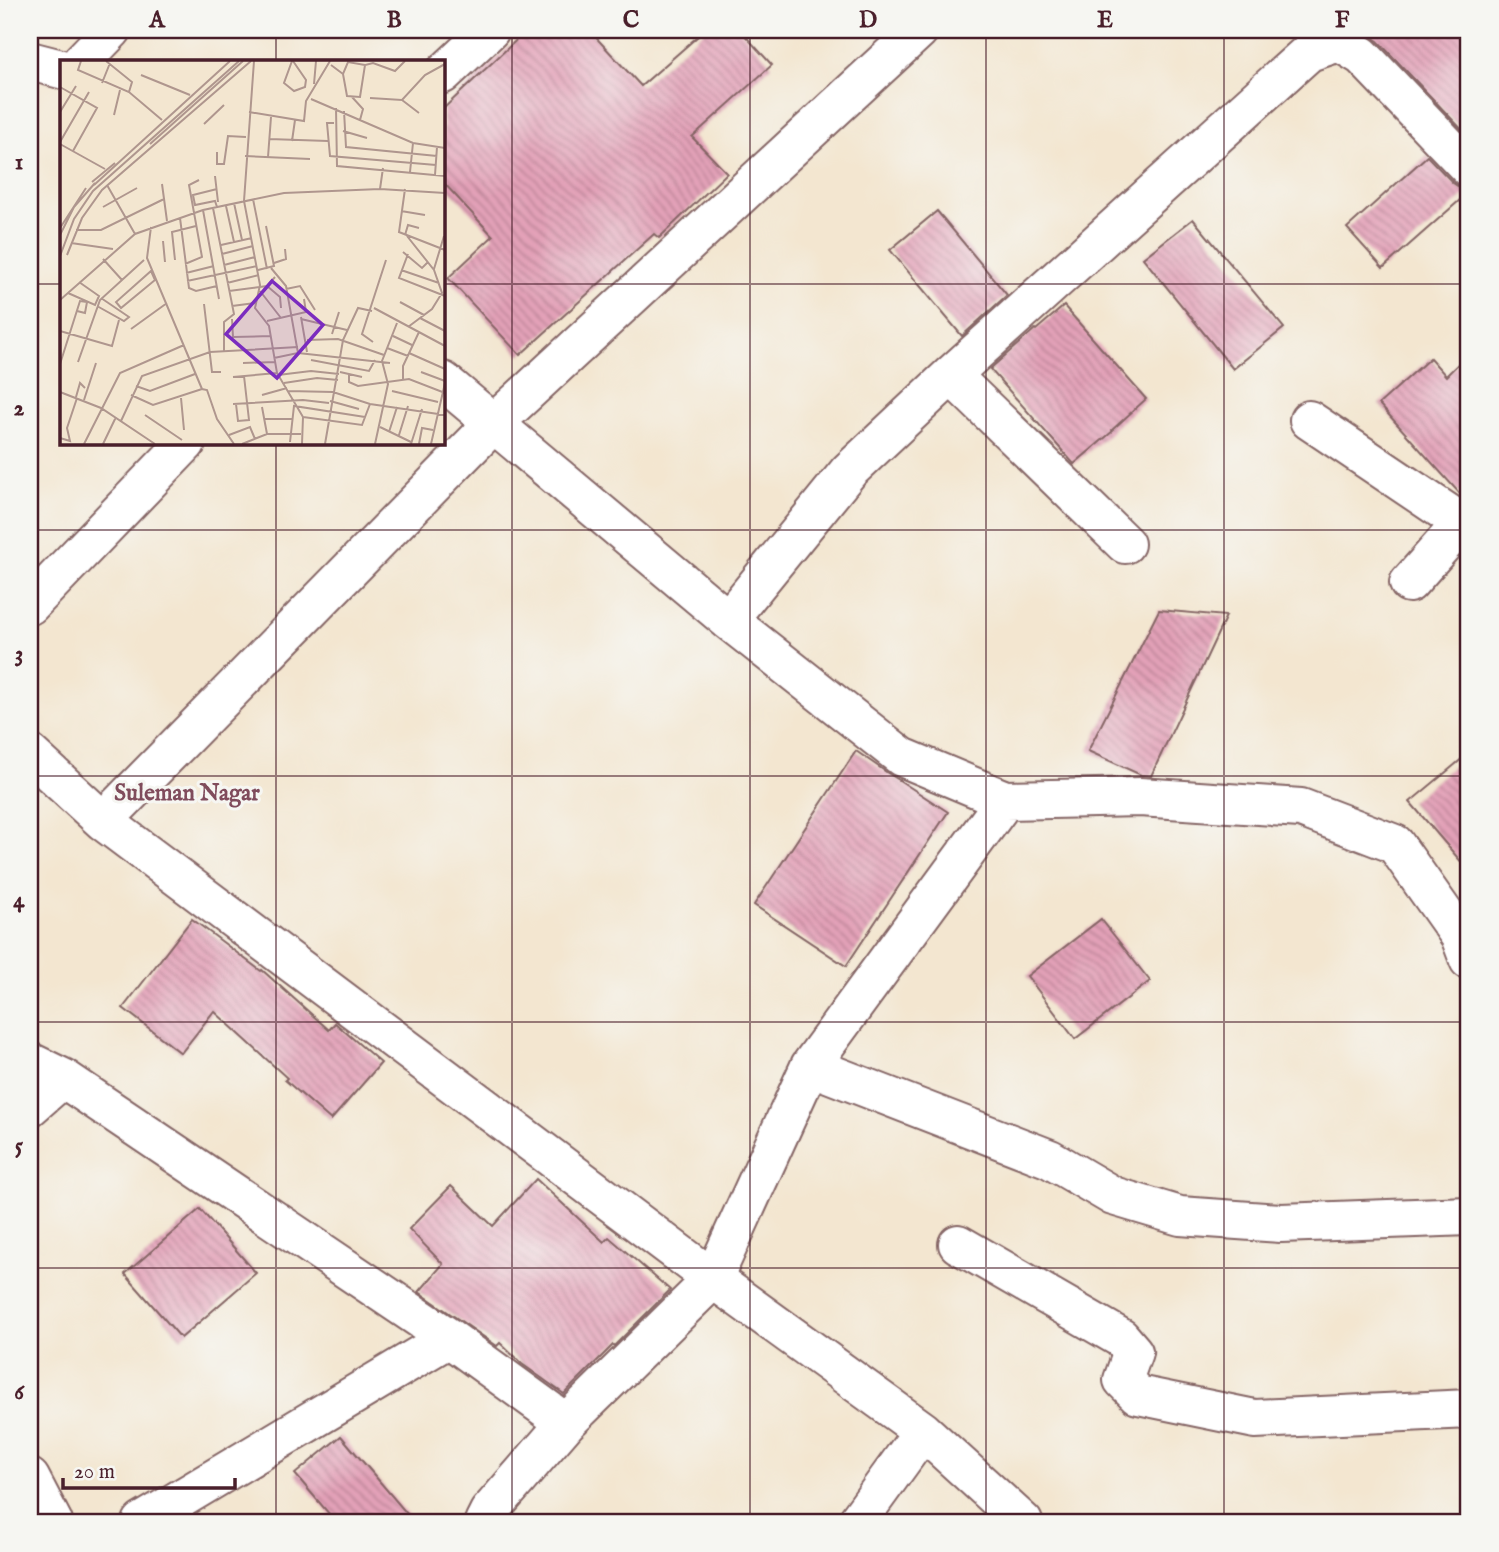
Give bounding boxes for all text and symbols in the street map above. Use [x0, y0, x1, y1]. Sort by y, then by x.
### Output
text: A [148, 6, 166, 35]
text: B [386, 6, 402, 35]
text: C [623, 6, 640, 35]
text: D [859, 6, 877, 35]
text: E [1097, 6, 1113, 35]
text: F [1335, 6, 1350, 35]
inset map [60, 60, 444, 444]
text: 1 [15, 148, 23, 177]
text: 2 [14, 394, 25, 423]
text: 3 [15, 640, 23, 669]
district label: Suleman Nagar [114, 779, 260, 808]
text: 4 [13, 886, 25, 915]
text: 5 [15, 1132, 24, 1161]
text: 6 [14, 1378, 25, 1407]
scale bar [63, 1447, 234, 1491]
text: 20 m [74, 1459, 115, 1486]

